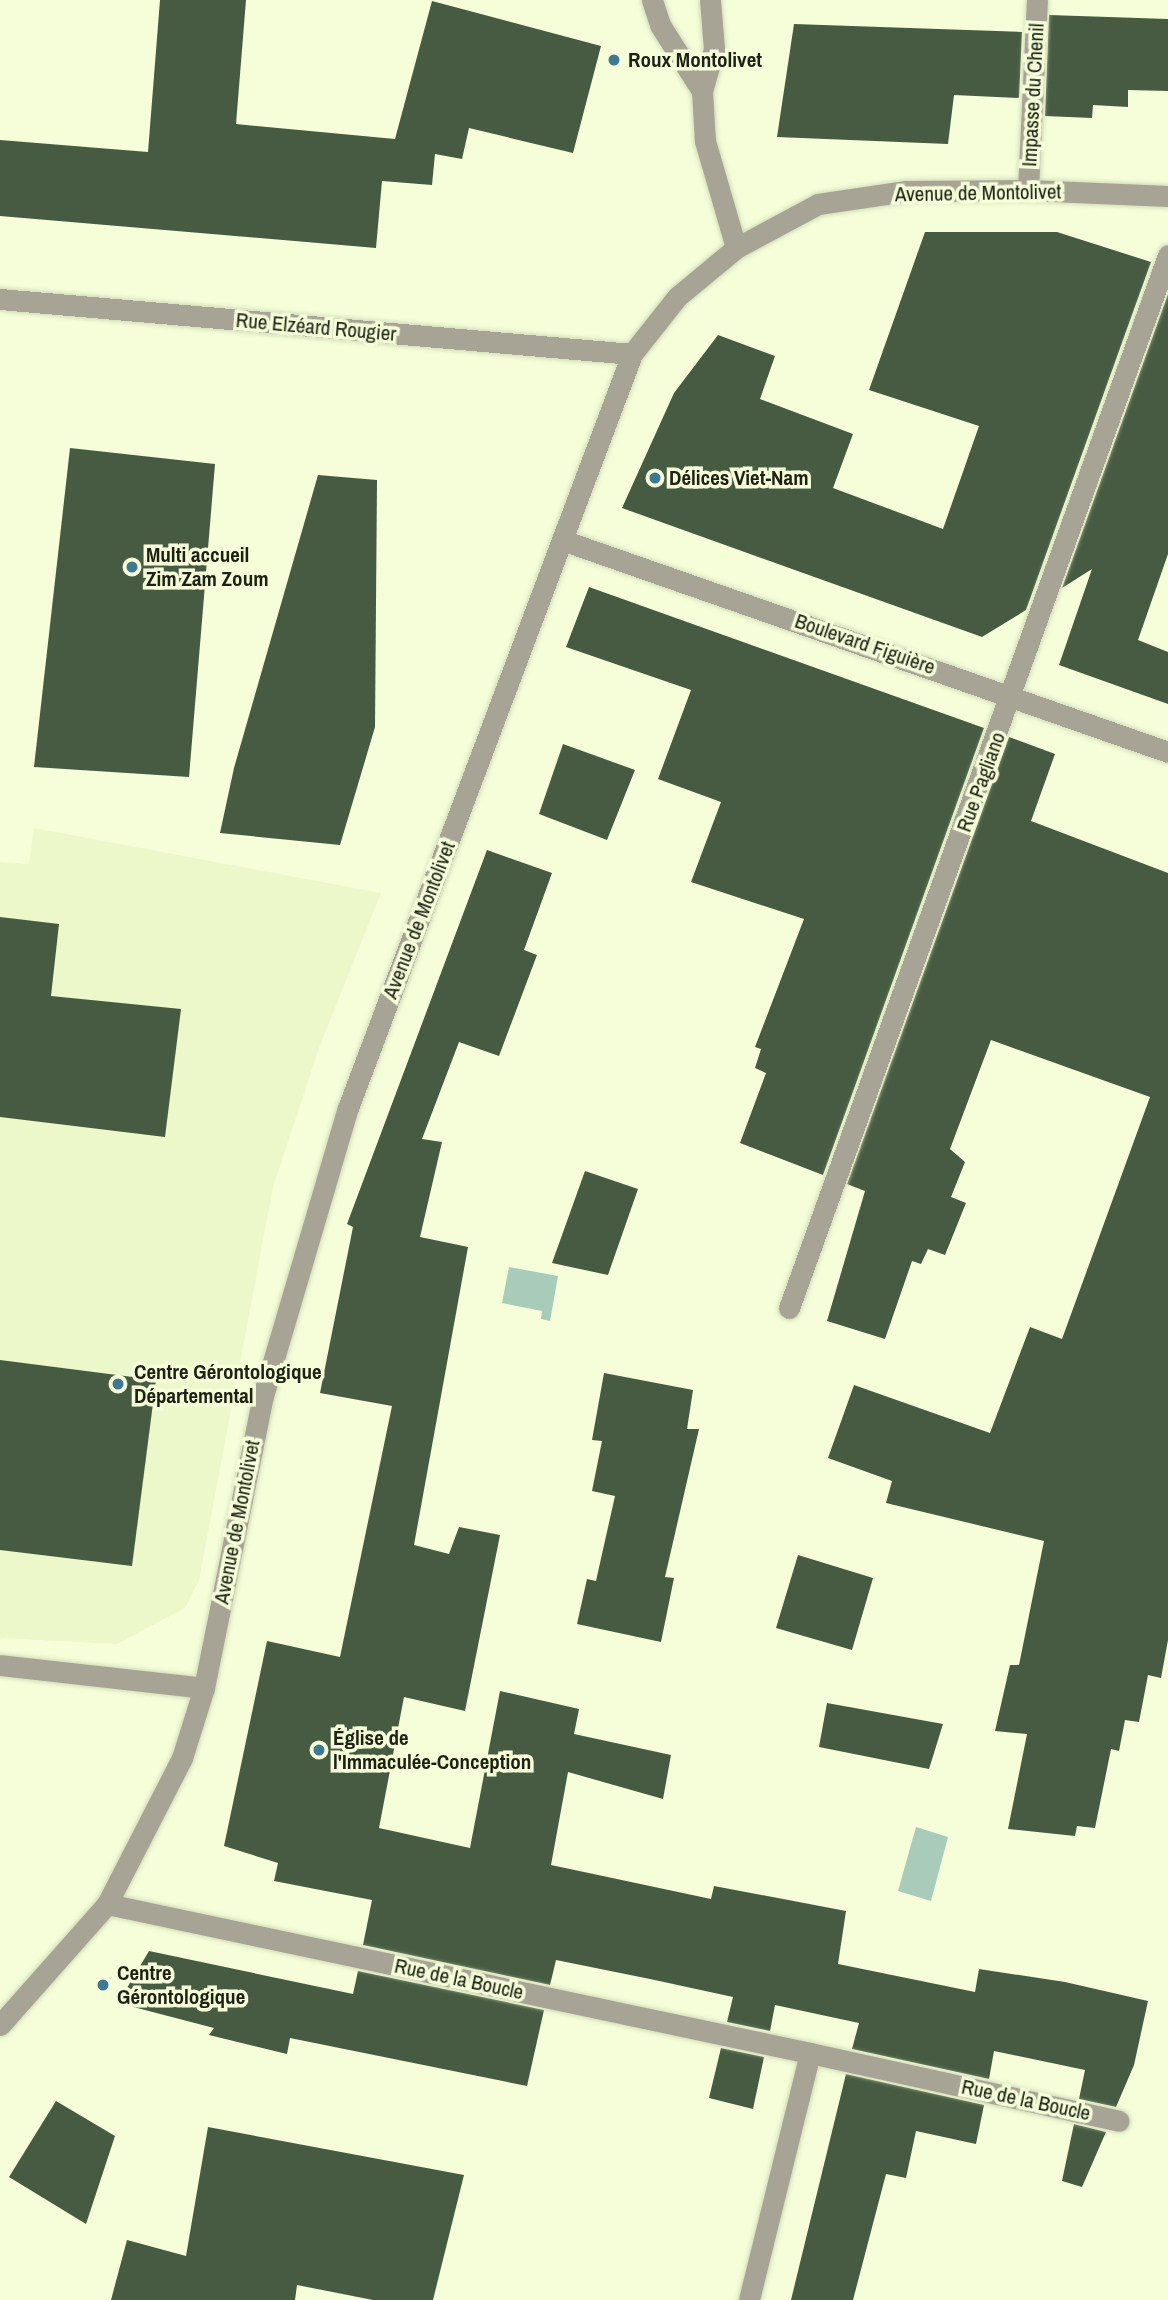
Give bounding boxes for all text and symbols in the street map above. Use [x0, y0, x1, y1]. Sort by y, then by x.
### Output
street label: Impasse du Chenil [1017, 23, 1049, 167]
place label: Roux Montolivet [628, 47, 762, 73]
marker: Roux Montolivet [606, 52, 622, 68]
street label: Avenue de Montolivet [895, 179, 1061, 207]
street label: Rue Elzéard Rougier [235, 307, 397, 347]
place label: Délices Viet-Nam [669, 465, 808, 491]
marker: Délices Viet-Nam [647, 470, 663, 486]
place label: Multi accueil Zim Zam Zoum [146, 542, 268, 592]
marker: Multi accueil Zim Zam Zoum [124, 559, 140, 575]
street label: Boulevard Figuière [792, 608, 938, 680]
street label: Rue Pagliano [951, 729, 1011, 835]
street label: Avenue de Montolivet [377, 838, 461, 1002]
place label: Centre Gérontologique Départemental [134, 1359, 322, 1409]
marker: Centre Gérontologique Départemental [108, 1374, 128, 1394]
street label: Avenue de Montolivet [209, 1438, 265, 1606]
place label: Église de l'Immaculée-Conception [333, 1725, 531, 1775]
marker: Église de l'Immaculée-Conception [311, 1742, 327, 1758]
street label: Rue de la Boucle [392, 1953, 526, 2005]
place label: Centre Gérontologique [117, 1960, 245, 2010]
marker: Centre Gérontologique [95, 1977, 111, 1993]
street label: Rue de la Boucle [959, 2074, 1093, 2126]

